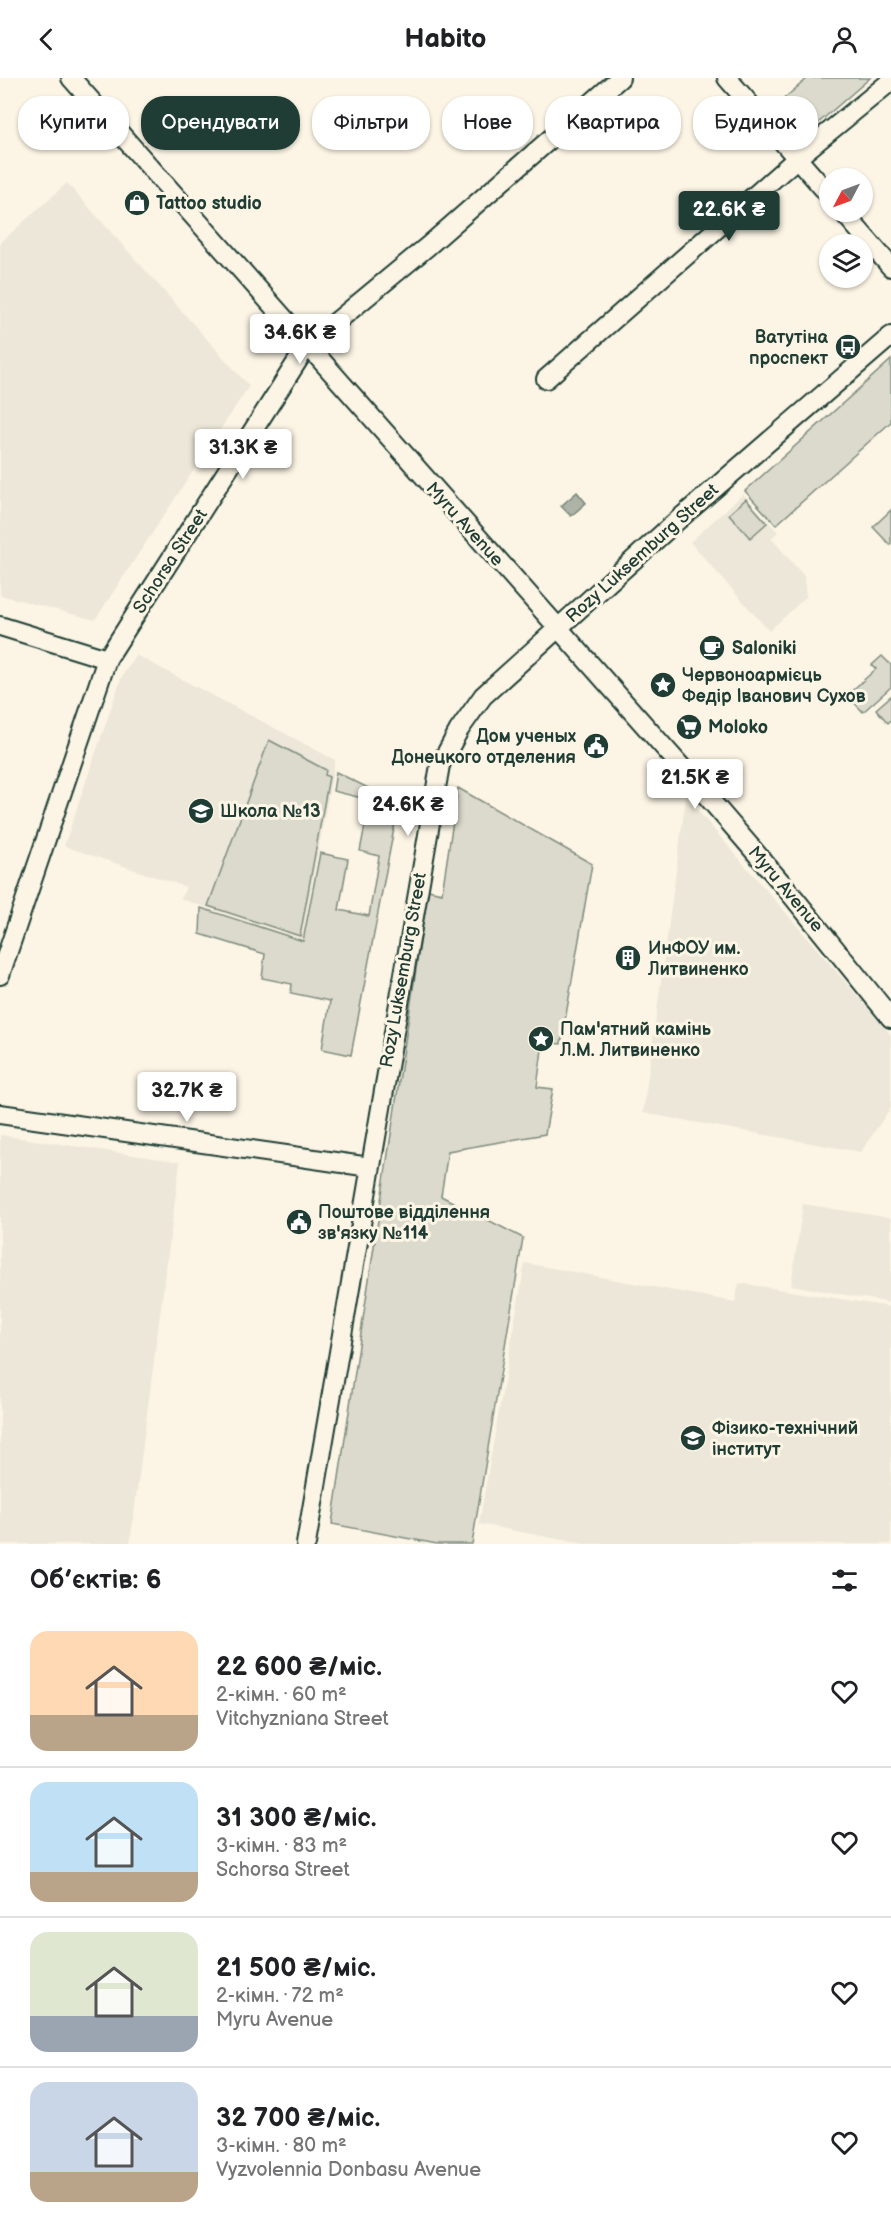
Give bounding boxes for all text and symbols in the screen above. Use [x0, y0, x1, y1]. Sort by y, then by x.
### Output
icon: back [30, 23, 63, 56]
text: Habito [405, 23, 486, 55]
icon: person [828, 23, 861, 56]
chip: Купити [18, 96, 129, 150]
chip: Орендувати [141, 96, 300, 150]
chip: Фільтри [312, 96, 430, 150]
chip: Нове [442, 96, 533, 150]
chip: Квартира [545, 96, 681, 150]
chip: Будинок [693, 96, 818, 150]
north arrow [819, 168, 873, 222]
map controls [819, 168, 873, 288]
shop icon: Tattoo studio [122, 188, 152, 218]
pin: 22.6K ₴ [674, 191, 784, 242]
place label: Tattoo studio [156, 193, 262, 214]
text: 22.6K ₴ [693, 198, 765, 222]
button: layers [819, 234, 873, 288]
pin: 34.6K ₴ [245, 314, 355, 365]
text: 34.6K ₴ [264, 321, 336, 345]
place label: Ватутіна проспект [749, 327, 829, 369]
bus stop icon: Ватутіна проспект [833, 332, 863, 362]
pin: 31.3K ₴ [188, 429, 298, 480]
text: 31.3K ₴ [209, 436, 277, 460]
street label: Myru Avenue [422, 478, 508, 571]
street label: Rozy Luksemburg Street [562, 479, 723, 627]
street label: Schorsa Street [129, 505, 212, 617]
cafe icon: Saloniki [697, 633, 727, 663]
place label: Saloniki [732, 638, 796, 659]
place label: Червоноармієць Федір Іванович Сухов [682, 665, 866, 707]
place icon: Червоноармієць Федір Іванович Сухов [648, 670, 678, 700]
supermarket icon: Moloko [674, 712, 704, 742]
place label: Moloko [708, 717, 768, 738]
place label: Дом ученых Донецкого отделения [391, 726, 577, 768]
public building icon: Дом ученых Донецкого отделения [581, 731, 611, 761]
pin: 21.5K ₴ [640, 759, 750, 810]
text: 21.5K ₴ [661, 766, 729, 790]
pin: 24.6K ₴ [353, 786, 463, 837]
text: 24.6K ₴ [372, 793, 444, 817]
school or university icon: Школа №13 [186, 796, 216, 826]
place label: Школа №13 [220, 801, 321, 822]
street label: Myru Avenue [744, 842, 828, 937]
street label: Rozy Luksemburg Street [376, 871, 431, 1069]
place label: ИнФОУ им. Литвиненко [647, 938, 749, 980]
building icon: ИнФОУ им. Литвиненко [613, 943, 643, 973]
place label: Пам'ятний камінь Л.М. Литвиненко [559, 1019, 712, 1061]
place icon: Пам'ятний камінь Л.М. Литвиненко [526, 1024, 556, 1054]
pin: 32.7K ₴ [132, 1072, 242, 1123]
text: 32.7K ₴ [151, 1079, 223, 1103]
place label: Поштове відділення зв'язку №114 [318, 1202, 490, 1244]
public building icon: Поштове відділення зв'язку №114 [284, 1207, 314, 1237]
place label: Фізико-технічний інститут [712, 1418, 858, 1460]
school or university icon: Фізико-технічний інститут [678, 1423, 708, 1453]
icon: filters [828, 1564, 861, 1597]
text: Об’єктів: 6 [30, 1565, 161, 1596]
text: 22 600 ₴/міс. [216, 1652, 382, 1683]
icon: home [78, 1655, 150, 1727]
icon: heart [828, 1675, 861, 1708]
text: 2-кімн. · 60 m² [216, 1683, 347, 1707]
text: Vitchyzniana Street [216, 1707, 389, 1731]
text: 31 300 ₴/міс. [216, 1803, 376, 1834]
icon: home [78, 1806, 150, 1878]
icon: heart [828, 1826, 861, 1859]
text: 3-кімн. · 83 m² [216, 1834, 347, 1858]
text: Schorsa Street [216, 1858, 350, 1882]
text: 21 500 ₴/міс. [216, 1953, 376, 1984]
icon: home [78, 1956, 150, 2028]
icon: heart [828, 1976, 861, 2009]
text: 2-кімн. · 72 m² [216, 1984, 344, 2008]
text: Myru Avenue [216, 2008, 333, 2032]
text: 32 700 ₴/міс. [216, 2103, 380, 2134]
icon: home [78, 2106, 150, 2178]
icon: heart [828, 2126, 861, 2159]
text: 3-кімн. · 80 m² [216, 2134, 347, 2158]
text: Vyzvolennia Donbasu Avenue [216, 2158, 481, 2182]

